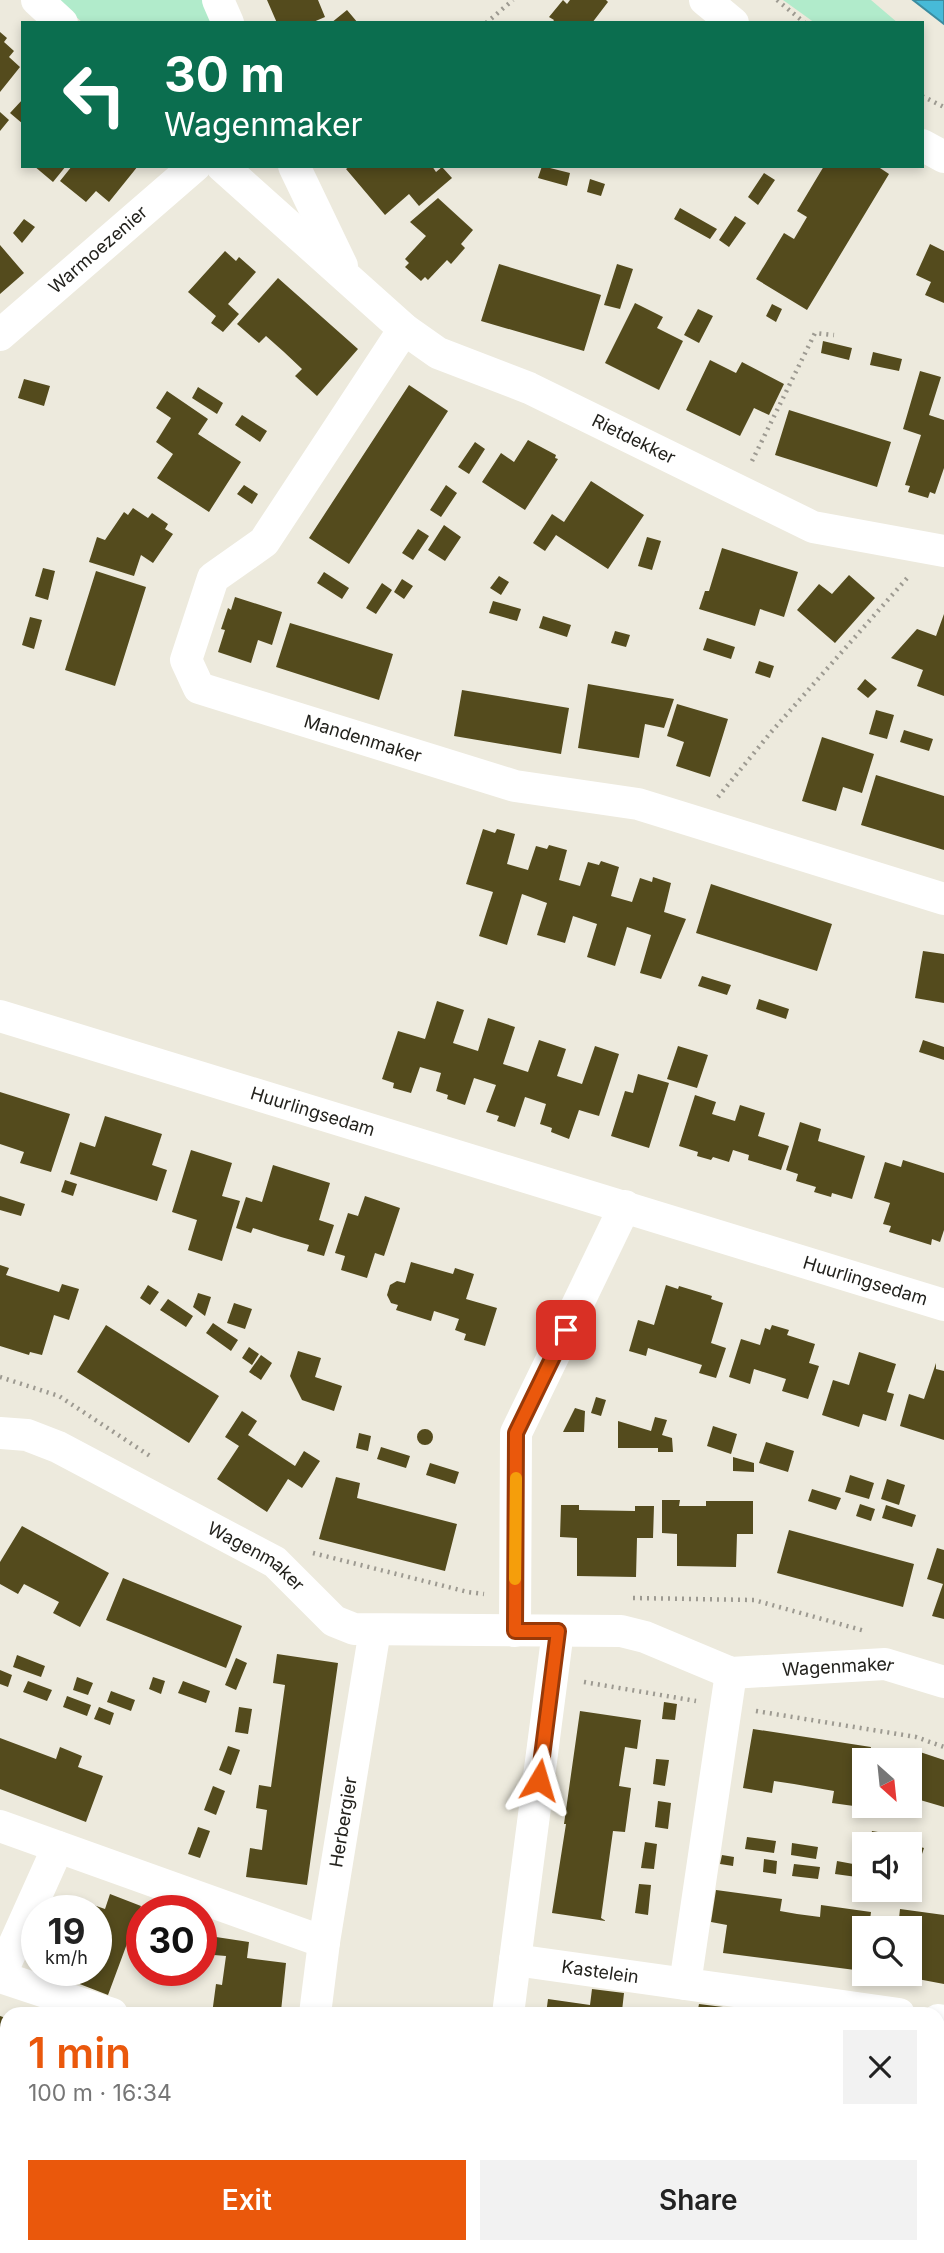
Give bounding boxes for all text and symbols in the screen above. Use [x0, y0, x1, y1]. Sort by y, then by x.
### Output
text: 30 m [164, 45, 285, 104]
icon: left [49, 49, 140, 140]
text: Wagenmaker [164, 105, 363, 144]
street label: Warmoezenier [44, 201, 152, 298]
street label: Rietdekker [589, 410, 679, 468]
street label: Mandenmaker [302, 710, 424, 766]
street label: Huurlingsedam [248, 1082, 378, 1140]
street label: Huurlingsedam [801, 1252, 930, 1309]
pin [536, 1300, 596, 1360]
icon: arrive [547, 1311, 585, 1349]
street label: Wagenmaker [204, 1517, 309, 1595]
street label: Wagenmaker [782, 1653, 897, 1680]
position arrow [502, 1743, 576, 1817]
north arrow [852, 1748, 922, 1818]
map controls [852, 1748, 922, 1986]
street label: Herbergier [325, 1775, 361, 1869]
button: sound [852, 1832, 922, 1902]
speed limit sign: 30 [126, 1895, 217, 1986]
text: 19 [48, 1910, 85, 1952]
button: search [852, 1916, 922, 1986]
text: km/h [45, 1947, 88, 1968]
street label: Kastelein [560, 1956, 640, 1987]
text: 1 min [28, 2027, 131, 2078]
button: close [843, 2030, 917, 2104]
text: 100 m · 16:34 [28, 2079, 172, 2107]
button: Exit [28, 2160, 466, 2240]
button: Share [480, 2160, 917, 2240]

